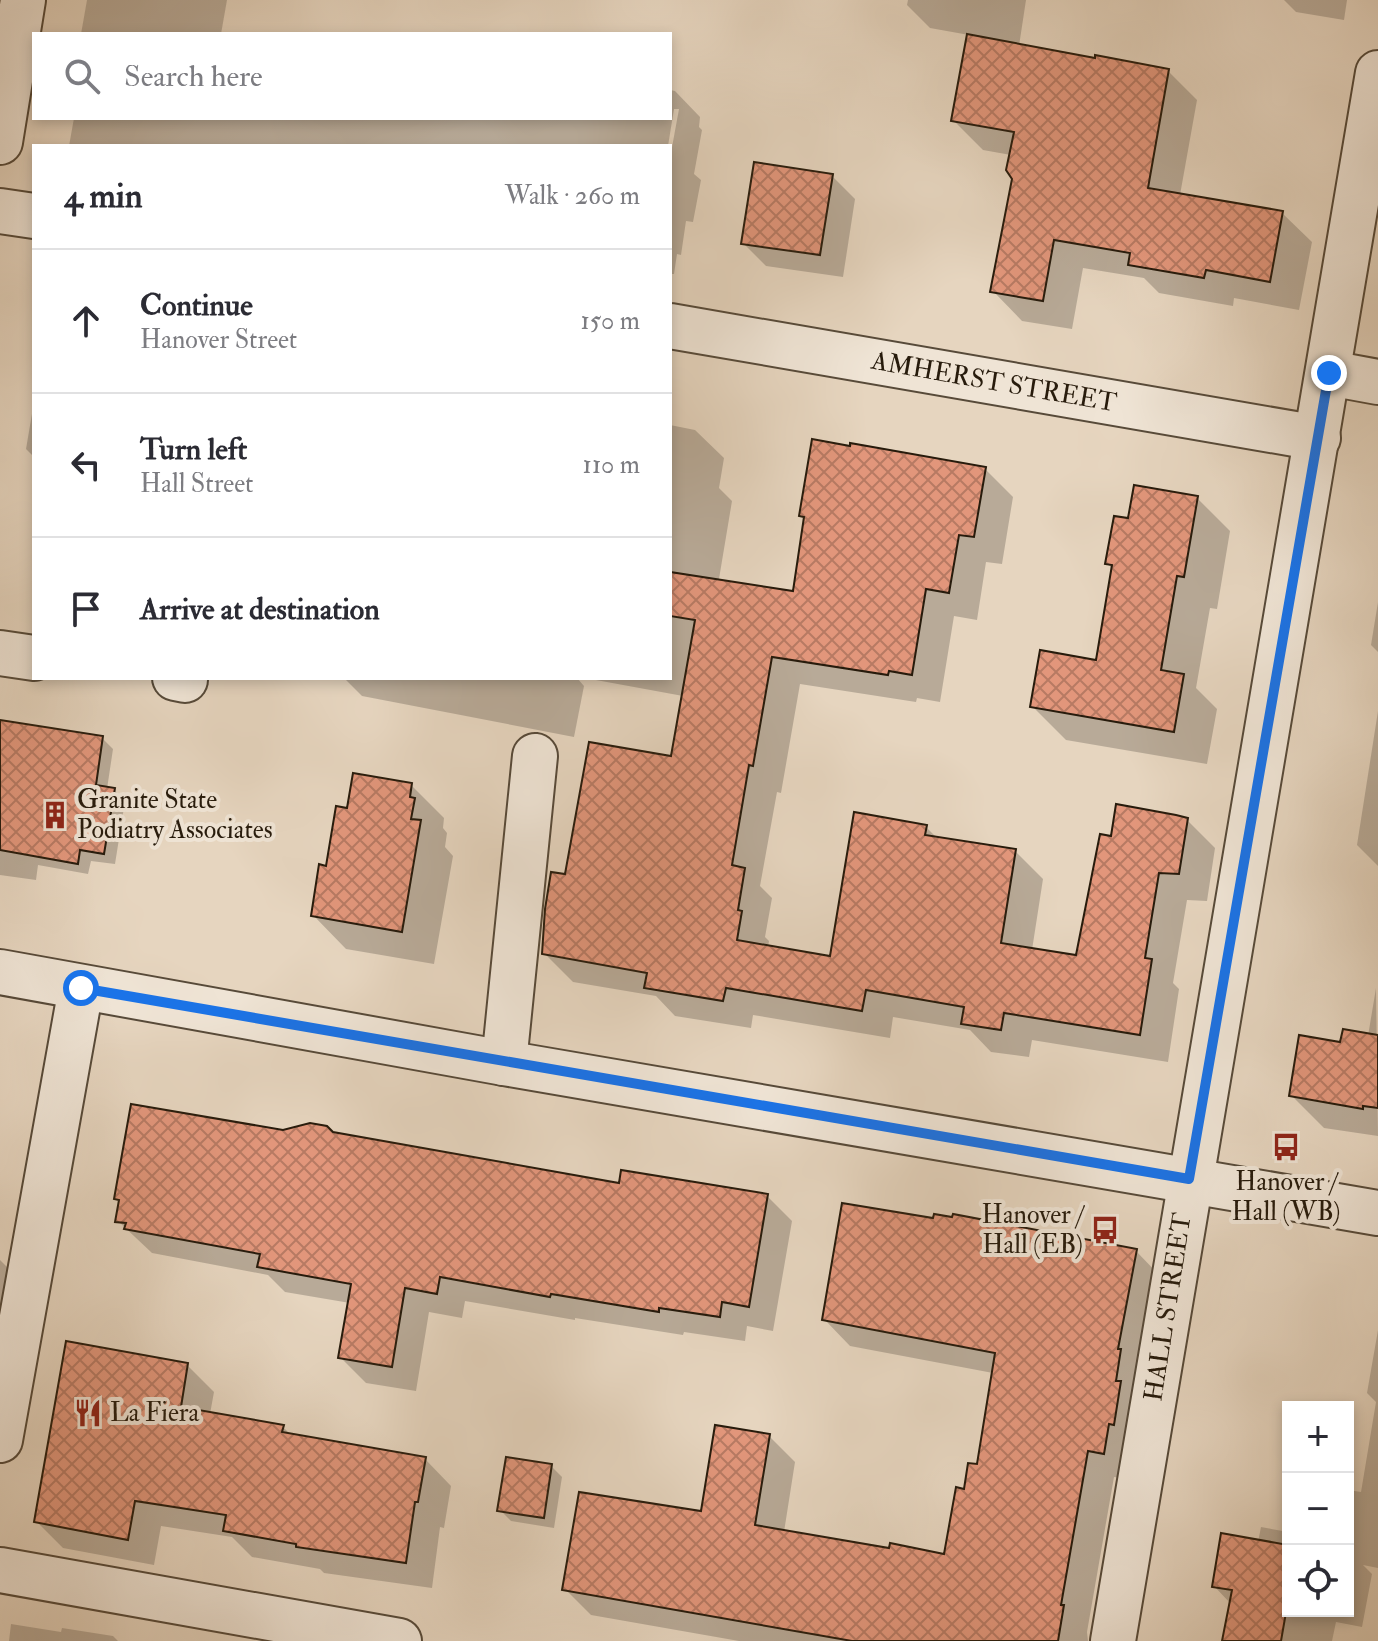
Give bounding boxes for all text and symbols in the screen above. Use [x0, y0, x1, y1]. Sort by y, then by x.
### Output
search box [32, 32, 672, 120]
icon: search [60, 54, 104, 98]
text: Search here [124, 58, 263, 95]
text: 4 min [64, 175, 142, 218]
text: Walk · 260 m [505, 180, 640, 212]
text: Continue [140, 287, 253, 324]
icon: ahead [64, 299, 108, 343]
text: 150 m [581, 305, 640, 337]
text: Hanover Street [140, 324, 297, 356]
street label: AMHERST STREET [868, 344, 1119, 419]
route end [1311, 355, 1347, 391]
text: Turn left [140, 431, 247, 468]
icon: left [64, 443, 108, 487]
text: 110 m [583, 449, 640, 481]
text: Hall Street [140, 468, 253, 500]
icon: arrive [64, 587, 108, 631]
text: Arrive at destination [140, 591, 380, 628]
place label: Granite State Podiatry Associates [77, 784, 273, 846]
building icon: Granite State Podiatry Associates [40, 800, 70, 830]
route start [63, 970, 99, 1006]
bus stop icon: Hanover / Hall (WB) [1271, 1132, 1301, 1162]
place label: Hanover / Hall (WB) [1231, 1166, 1341, 1228]
place label: Hanover / Hall (EB) [982, 1199, 1085, 1261]
street label: HALL STREET [1137, 1211, 1199, 1403]
bus stop icon: Hanover / Hall (EB) [1090, 1215, 1120, 1245]
place label: La Fiera [110, 1397, 199, 1429]
restaurant icon: La Fiera [73, 1398, 103, 1428]
map controls [1282, 1401, 1354, 1617]
button: + [1282, 1401, 1354, 1473]
button: − [1282, 1473, 1354, 1545]
button: locate [1282, 1545, 1354, 1617]

